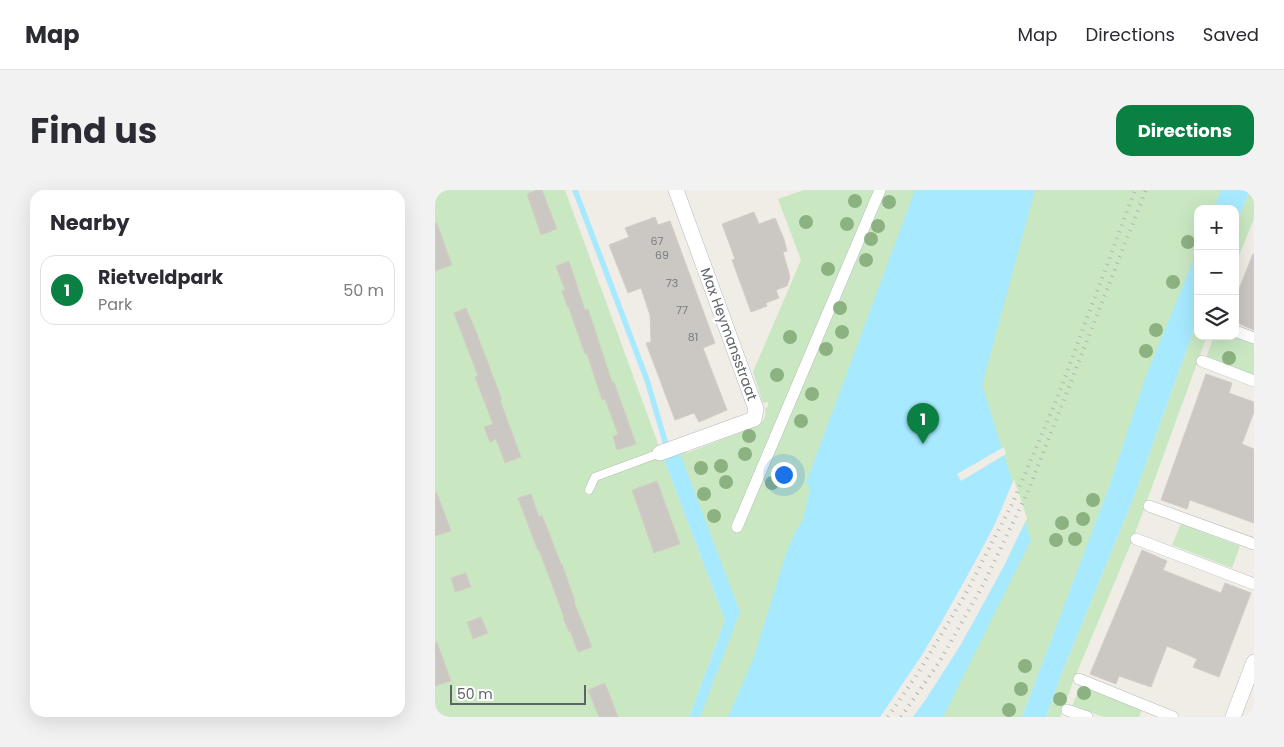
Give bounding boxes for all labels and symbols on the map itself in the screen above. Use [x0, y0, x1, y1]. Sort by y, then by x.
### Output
house number: 67 [651, 233, 664, 249]
house number: 69 [655, 247, 669, 263]
street label: Max Heymansstraat [696, 265, 762, 403]
house number: 73 [666, 275, 678, 291]
house number: 77 [676, 302, 688, 318]
house number: 81 [688, 329, 698, 345]
pin: 1 [907, 403, 939, 444]
your location [771, 462, 797, 488]
scale bar [450, 682, 586, 705]

